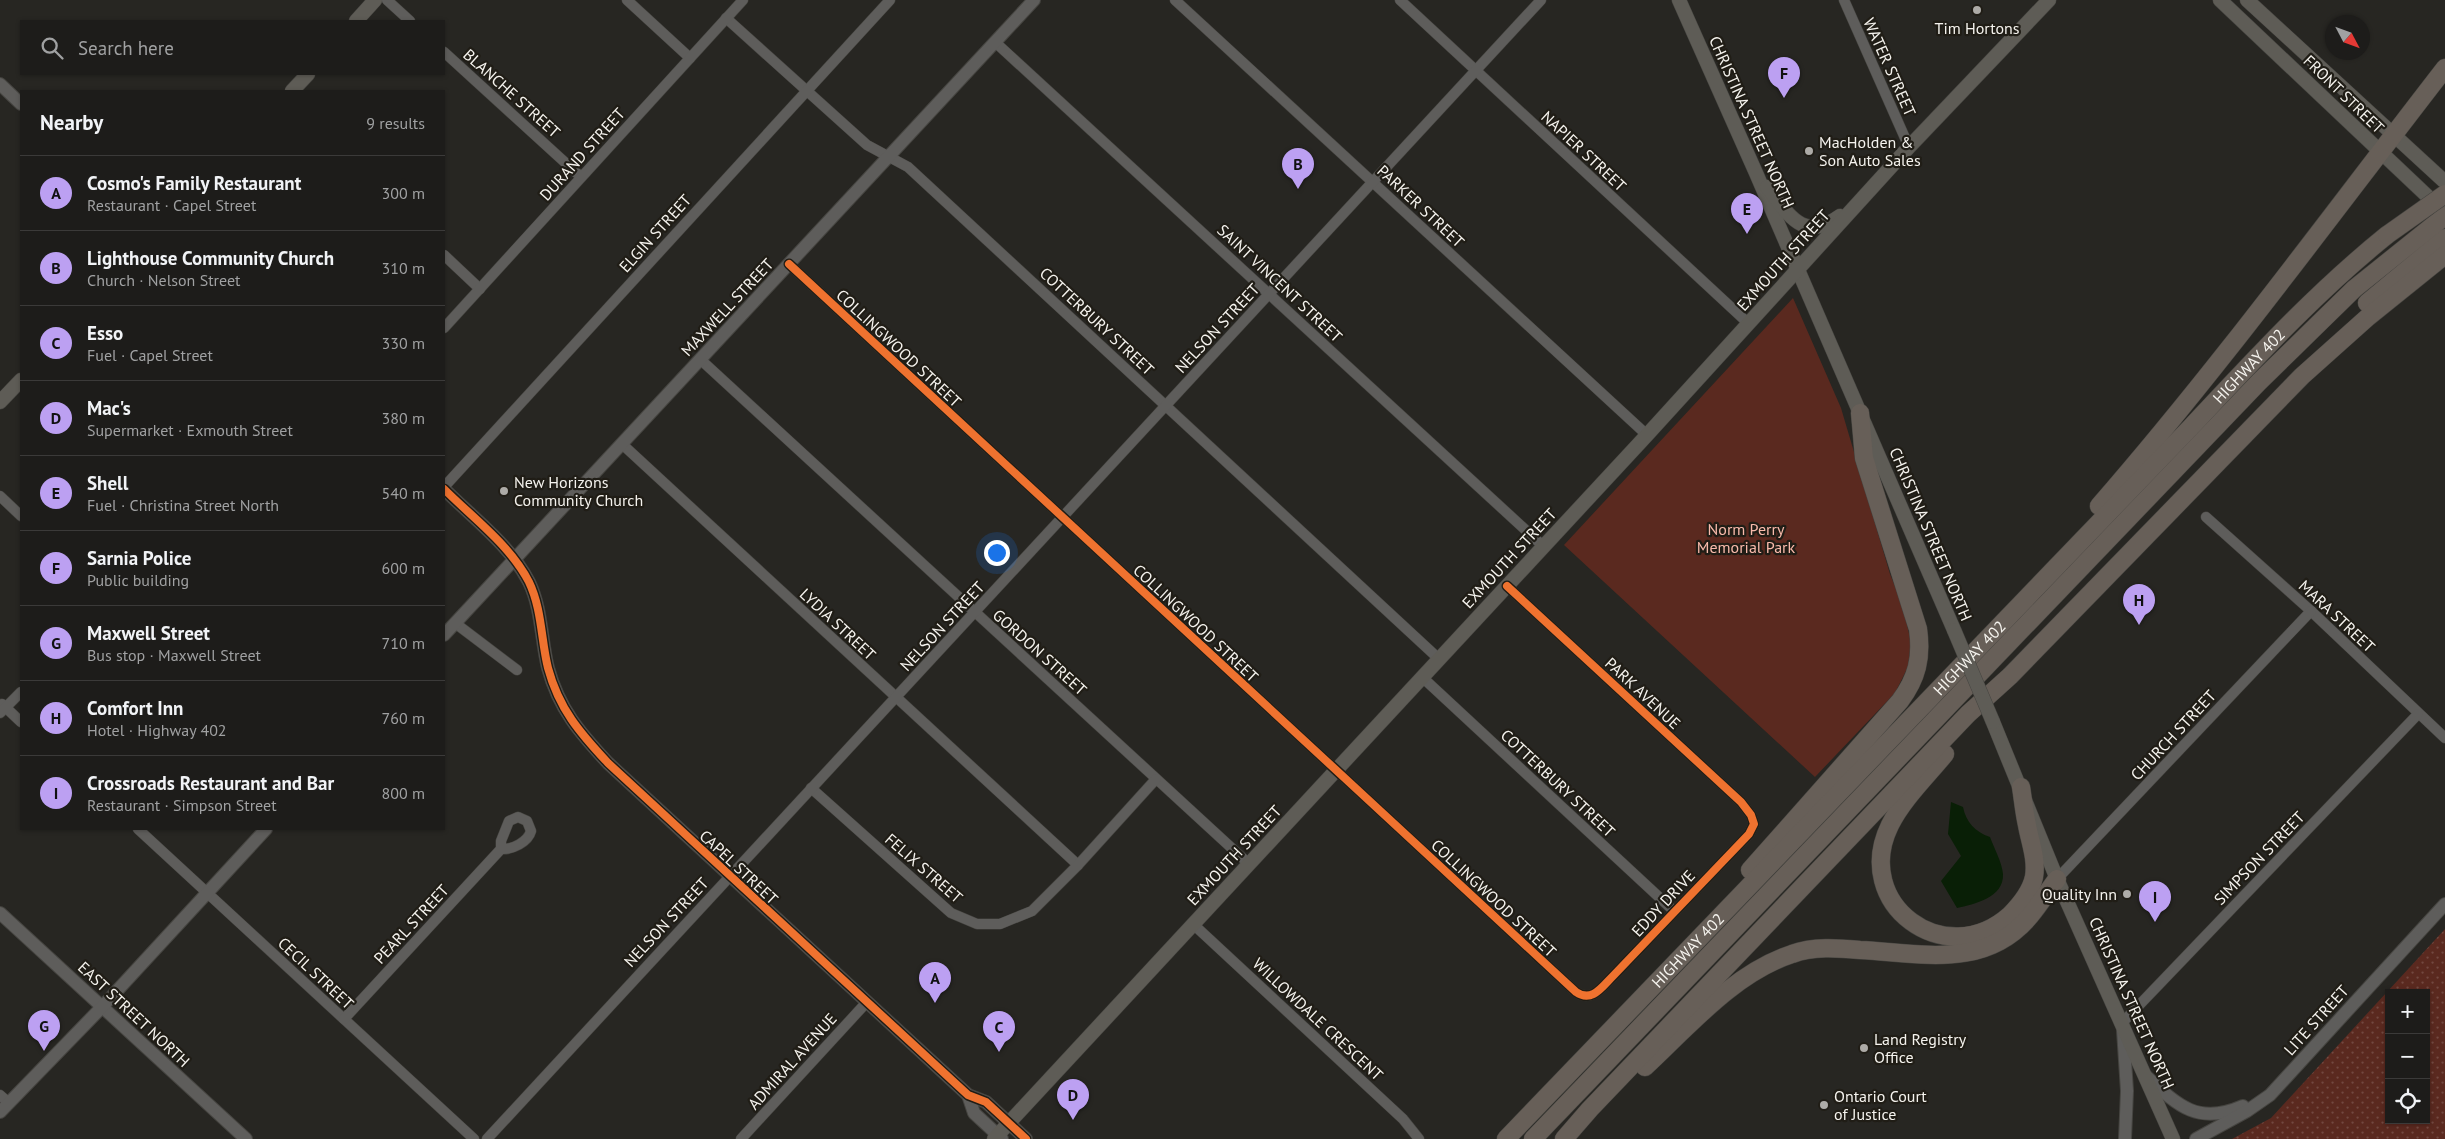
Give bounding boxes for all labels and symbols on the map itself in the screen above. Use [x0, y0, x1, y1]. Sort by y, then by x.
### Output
marker: Tim Hortons [1971, 4, 1983, 16]
street label: WATER STREET [1859, 15, 1921, 119]
north arrow [2325, 15, 2370, 60]
place label: Tim Hortons [1935, 18, 2020, 38]
street label: CHRISTINA STREET NORTH [1705, 32, 1799, 212]
street label: BLANCHE STREET [459, 44, 565, 142]
street label: FRONT STREET [2300, 51, 2389, 137]
pin: F [1768, 57, 1800, 98]
street label: DURAND STREET [535, 103, 629, 204]
street label: NAPIER STREET [1537, 107, 1631, 196]
place label: MacHolden & Son Auto Sales [1819, 132, 1921, 170]
marker: MacHolden & Son Auto Sales [1803, 145, 1815, 157]
pin: B [1282, 148, 1314, 189]
street label: PARKER STREET [1373, 161, 1469, 252]
street label: ELGIN STREET [615, 190, 695, 276]
pin: E [1731, 193, 1763, 234]
street label: EXMOUTH STREET [1732, 205, 1834, 315]
street label: SAINT VINCENT STREET [1213, 220, 1347, 346]
street label: MAXWELL STREET [677, 254, 777, 360]
street label: COTTERBURY STREET [1036, 263, 1158, 379]
street label: NELSON STREET [1170, 279, 1264, 377]
street label: COLLINGWOOD STREET [832, 285, 966, 411]
street label: HIGHWAY 402 [2208, 324, 2289, 408]
street label: CHRISTINA STREET NORTH [1885, 444, 1977, 624]
place label: New Horizons Community Church [514, 472, 643, 510]
marker: New Horizons Community Church [498, 485, 510, 497]
street label: EXMOUTH STREET [1458, 504, 1560, 612]
park label: Norm Perry Memorial Park [1697, 519, 1796, 557]
your location [984, 540, 1010, 566]
street label: COLLINGWOOD STREET [1129, 560, 1263, 686]
street label: MARA STREET [2295, 576, 2379, 656]
street label: NELSON STREET [895, 577, 989, 675]
street label: LYDIA STREET [796, 584, 880, 664]
pin: H [2123, 584, 2155, 625]
street label: GORDON STREET [989, 605, 1091, 700]
street label: HIGHWAY 402 [1929, 616, 2010, 699]
street label: PARK AVENUE [1601, 653, 1685, 733]
street label: CHURCH STREET [2126, 686, 2220, 784]
street label: COTTERBURY STREET [1497, 725, 1619, 841]
street label: EXMOUTH STREET [1183, 801, 1285, 909]
street label: SIMPSON STREET [2209, 807, 2309, 909]
street label: CAPEL STREET [695, 825, 783, 909]
street label: FELIX STREET [881, 829, 967, 907]
street label: COLLINGWOOD STREET [1427, 835, 1561, 961]
street label: EDDY DRIVE [1627, 865, 1699, 941]
street label: NELSON STREET [619, 873, 713, 971]
street label: PEARL STREET [369, 880, 453, 968]
pin: I [2139, 881, 2171, 922]
place label: Quality Inn [2042, 884, 2117, 904]
marker: Quality Inn [2121, 888, 2133, 900]
street label: HIGHWAY 402 [1647, 909, 1728, 992]
street label: CHRISTINA STREET NORTH [2085, 914, 2179, 1092]
street label: CECIL STREET [274, 933, 358, 1013]
street label: WILLOWDALE CRESCENT [1249, 953, 1387, 1085]
street label: EAST STREET NORTH [74, 957, 194, 1071]
pin: A [919, 962, 951, 1003]
street label: LITE STREET [2279, 981, 2353, 1059]
street label: ADMIRAL AVENUE [743, 1009, 841, 1113]
pin: G [28, 1010, 60, 1051]
pin: C [983, 1011, 1015, 1052]
place label: Land Registry Office [1874, 1029, 1967, 1067]
marker: Land Registry Office [1858, 1042, 1870, 1054]
pin: D [1057, 1079, 1089, 1120]
place label: Ontario Court of Justice [1834, 1086, 1927, 1124]
marker: Ontario Court of Justice [1818, 1099, 1830, 1111]

